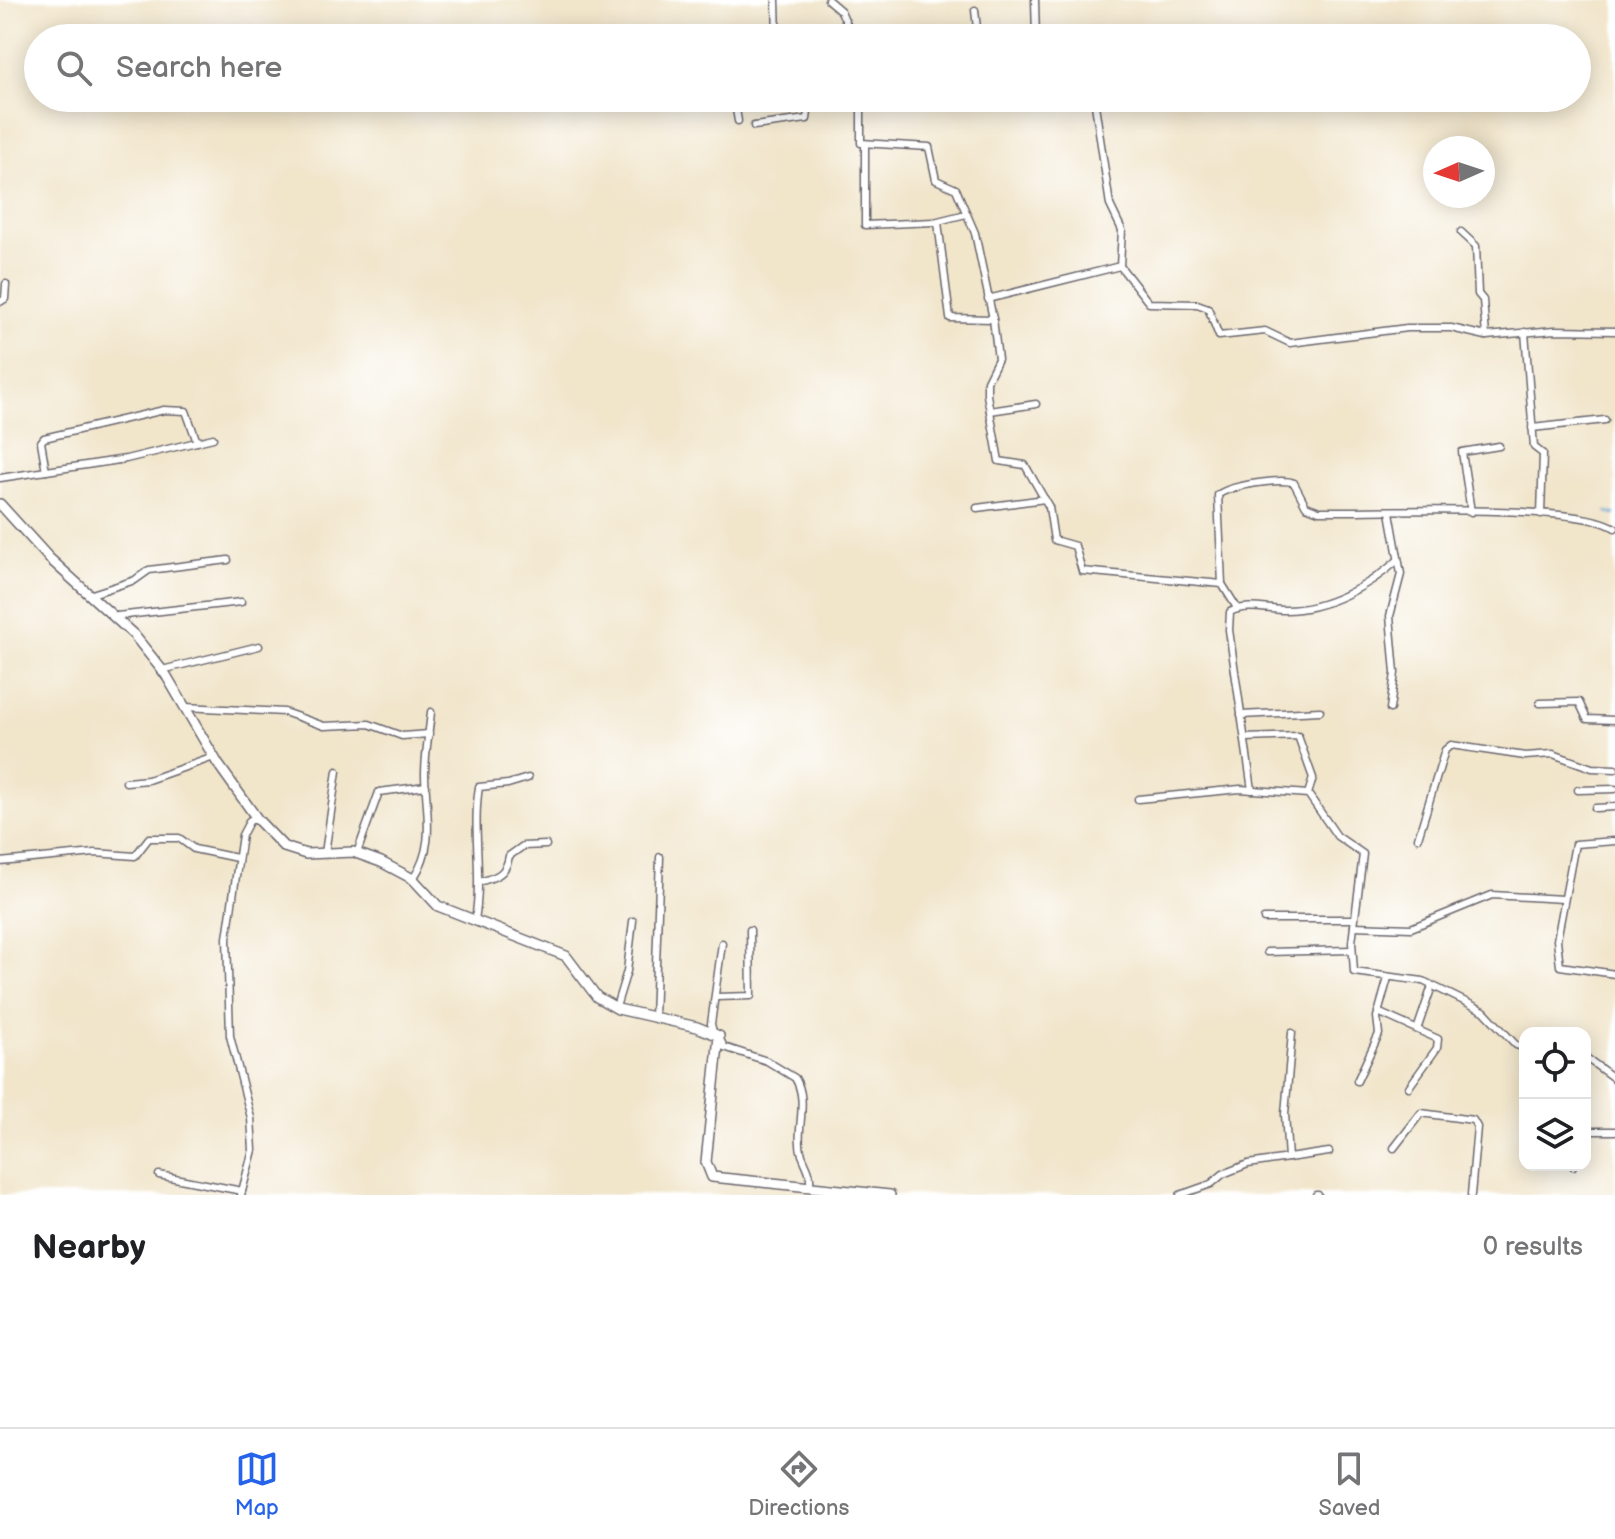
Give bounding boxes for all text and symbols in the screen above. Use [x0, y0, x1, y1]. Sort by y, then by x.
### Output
search box [24, 24, 1591, 112]
icon: search [52, 46, 96, 90]
text: Search here [116, 50, 282, 86]
north arrow [1423, 136, 1495, 208]
map controls [1519, 1027, 1591, 1171]
button: locate [1519, 1027, 1591, 1099]
button: layers [1519, 1099, 1591, 1171]
text: Nearby [32, 1227, 146, 1268]
text: 0 results [1483, 1232, 1583, 1263]
tab: Map [235, 1447, 279, 1522]
tab: Directions [748, 1447, 849, 1522]
tab: Saved [1319, 1447, 1380, 1522]

